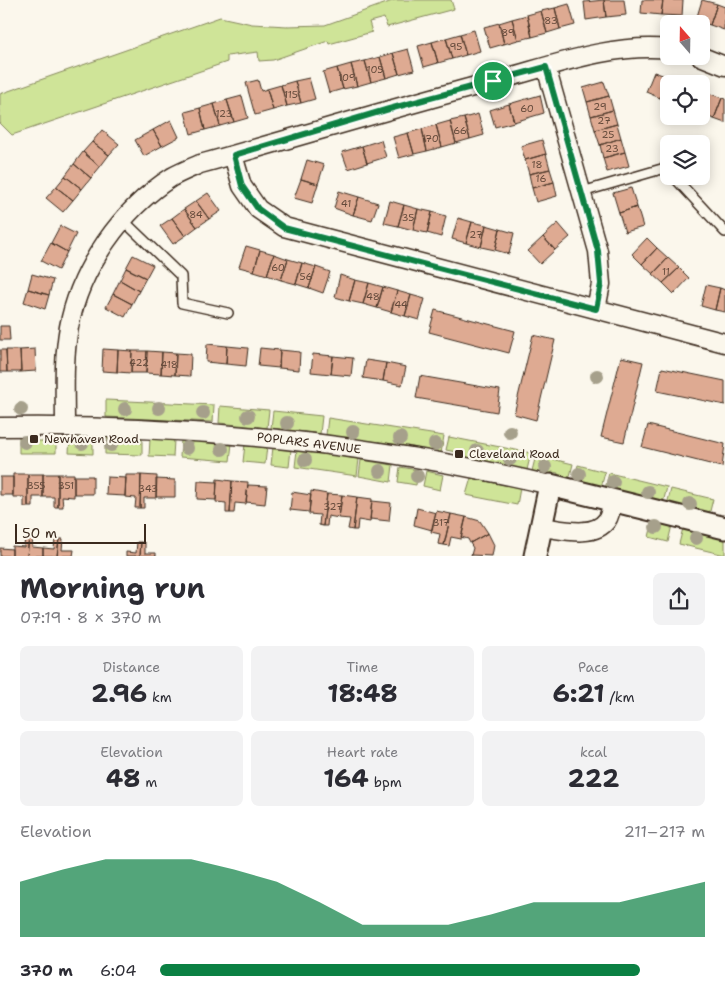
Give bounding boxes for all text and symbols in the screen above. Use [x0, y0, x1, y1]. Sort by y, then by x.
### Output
house number: 83 [544, 14, 558, 27]
north arrow [660, 15, 710, 65]
map controls [660, 15, 710, 185]
house number: 89 [501, 26, 515, 39]
house number: 95 [450, 40, 462, 53]
pin [472, 60, 514, 102]
house number: 105 [367, 63, 383, 76]
icon: arrive [479, 67, 507, 95]
house number: 109 [338, 71, 356, 84]
button: locate [660, 75, 710, 125]
house number: 115 [284, 88, 298, 101]
house number: 29 [593, 100, 607, 113]
house number: 60 [520, 102, 534, 115]
house number: 123 [215, 107, 233, 120]
house number: 27 [597, 114, 611, 127]
house number: 66 [453, 124, 467, 137]
house number: 25 [602, 128, 614, 141]
house number: 70 [425, 132, 439, 145]
button: layers [660, 135, 710, 185]
house number: 23 [605, 142, 619, 155]
house number: 18 [531, 158, 543, 171]
house number: 16 [536, 172, 546, 185]
house number: 41 [341, 197, 351, 210]
house number: 84 [189, 208, 203, 221]
house number: 35 [402, 211, 414, 224]
house number: 27 [469, 228, 483, 241]
house number: 60 [271, 261, 285, 274]
house number: 11 [662, 265, 670, 278]
house number: 56 [300, 270, 312, 283]
house number: 48 [366, 290, 380, 303]
house number: 44 [394, 298, 408, 311]
house number: 422 [129, 356, 149, 369]
house number: 418 [160, 358, 178, 371]
street label: POPLARS AVENUE [256, 429, 362, 457]
place label: Newhaven Road [44, 431, 139, 447]
marker: Newhaven Road [28, 433, 40, 445]
place label: Cleveland Road [469, 446, 560, 462]
marker: Cleveland Road [453, 448, 465, 460]
house number: 355 [27, 479, 45, 492]
house number: 351 [58, 479, 74, 492]
house number: 343 [138, 482, 158, 495]
house number: 327 [323, 500, 343, 513]
house number: 317 [432, 516, 450, 529]
scale bar [15, 520, 146, 544]
text: 50 m [22, 524, 57, 542]
text: Morning run [20, 569, 205, 607]
button: share [653, 573, 705, 625]
text: 07:19 · 8 × 370 m [20, 607, 161, 628]
text: Distance [103, 658, 160, 676]
text: Time [346, 658, 379, 676]
text: Pace [578, 658, 609, 676]
text: 2.96 [91, 676, 147, 710]
text: 18:48 [327, 676, 398, 710]
text: 6:21 [553, 676, 605, 710]
text: km [147, 688, 172, 706]
text: /km [605, 688, 634, 706]
text: Elevation [100, 743, 163, 761]
text: Heart rate [327, 743, 398, 761]
text: kcal [580, 743, 607, 761]
text: 48 [106, 761, 141, 795]
text: 164 [323, 761, 369, 795]
text: 222 [568, 761, 619, 795]
text: m [141, 773, 157, 791]
text: bpm [369, 773, 402, 791]
text: Elevation [20, 821, 92, 842]
text: 211–217 m [624, 821, 705, 842]
text: 370 m [20, 960, 73, 981]
text: 6:04 [100, 960, 136, 981]

